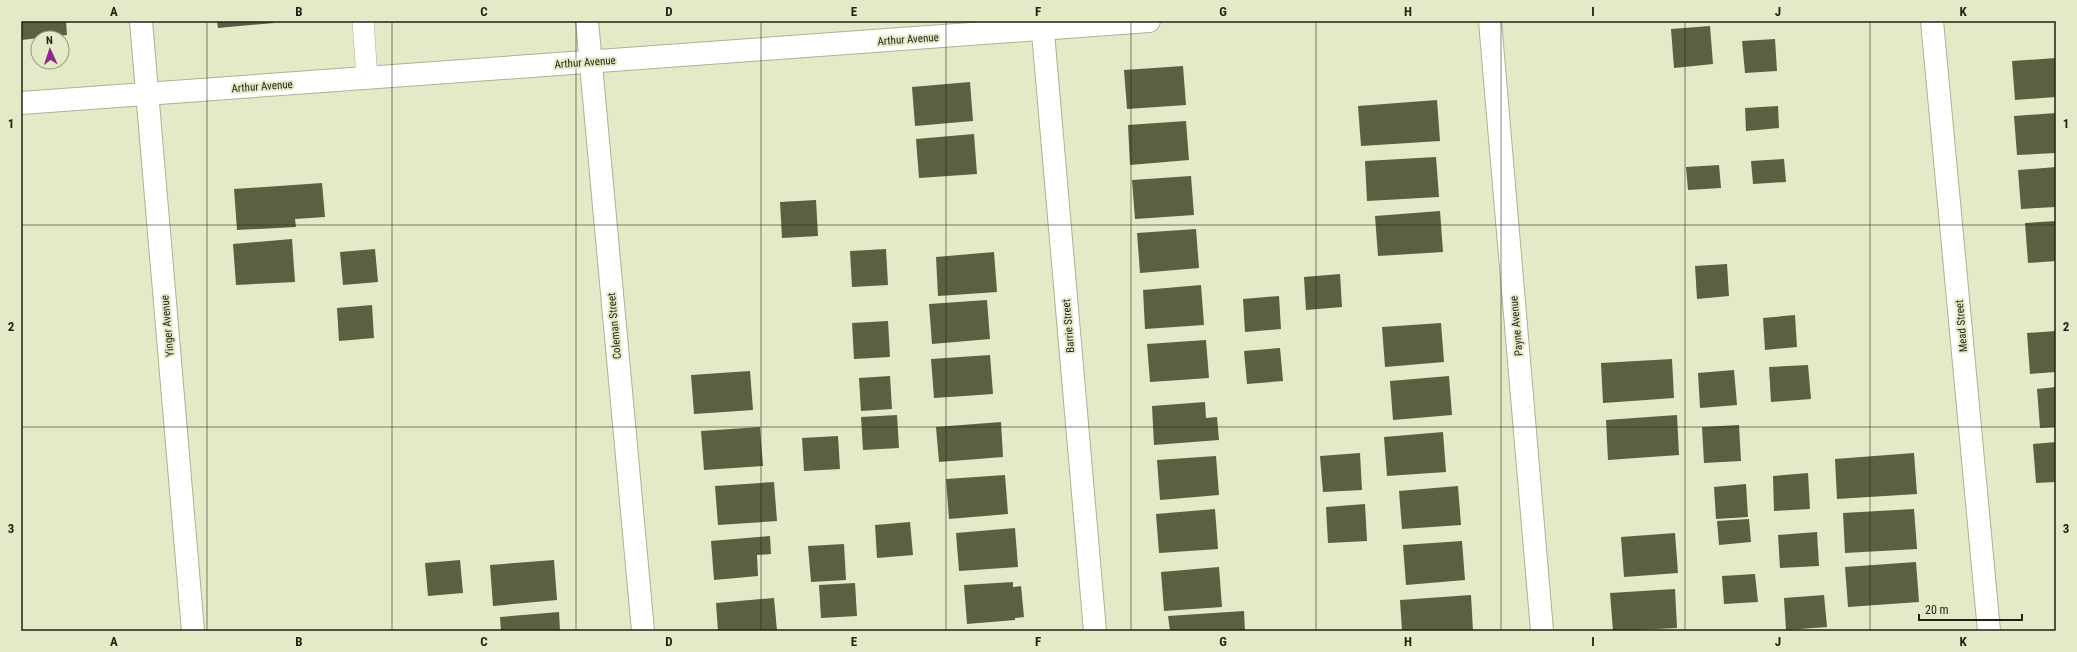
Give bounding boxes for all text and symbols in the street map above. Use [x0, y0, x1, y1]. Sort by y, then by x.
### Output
text: A [110, 4, 118, 19]
text: B [295, 4, 303, 19]
text: C [480, 4, 488, 19]
text: D [665, 4, 673, 19]
text: E [851, 4, 858, 19]
text: F [1035, 4, 1041, 19]
text: G [1219, 4, 1227, 19]
text: H [1404, 4, 1412, 19]
text: I [1591, 4, 1595, 19]
text: J [1775, 4, 1781, 19]
text: K [1959, 4, 1967, 19]
north arrow [30, 30, 70, 70]
street label: Arthur Avenue [877, 31, 939, 48]
text: N [46, 34, 53, 47]
street label: Arthur Avenue [554, 54, 616, 71]
street label: Arthur Avenue [231, 78, 293, 95]
text: 1 [8, 116, 14, 131]
text: 1 [2063, 116, 2069, 131]
street label: Coleman Street [605, 292, 624, 360]
street label: Yinger Avenue [158, 295, 177, 357]
street label: Payne Avenue [1507, 295, 1526, 357]
street label: Barrie Street [1060, 299, 1077, 353]
street label: Mead Street [1953, 299, 1970, 353]
text: 2 [8, 319, 15, 334]
text: 2 [2063, 319, 2070, 334]
text: 3 [8, 521, 14, 536]
text: 3 [2063, 521, 2069, 536]
scale bar [1919, 596, 2022, 622]
text: 20 m [1925, 603, 1949, 617]
text: A [110, 634, 118, 649]
text: B [295, 634, 303, 649]
text: C [480, 634, 488, 649]
text: D [665, 634, 673, 649]
text: E [851, 634, 858, 649]
text: F [1035, 634, 1041, 649]
text: G [1219, 634, 1227, 649]
text: H [1404, 634, 1412, 649]
text: I [1591, 634, 1595, 649]
text: J [1775, 634, 1781, 649]
text: K [1959, 634, 1967, 649]

